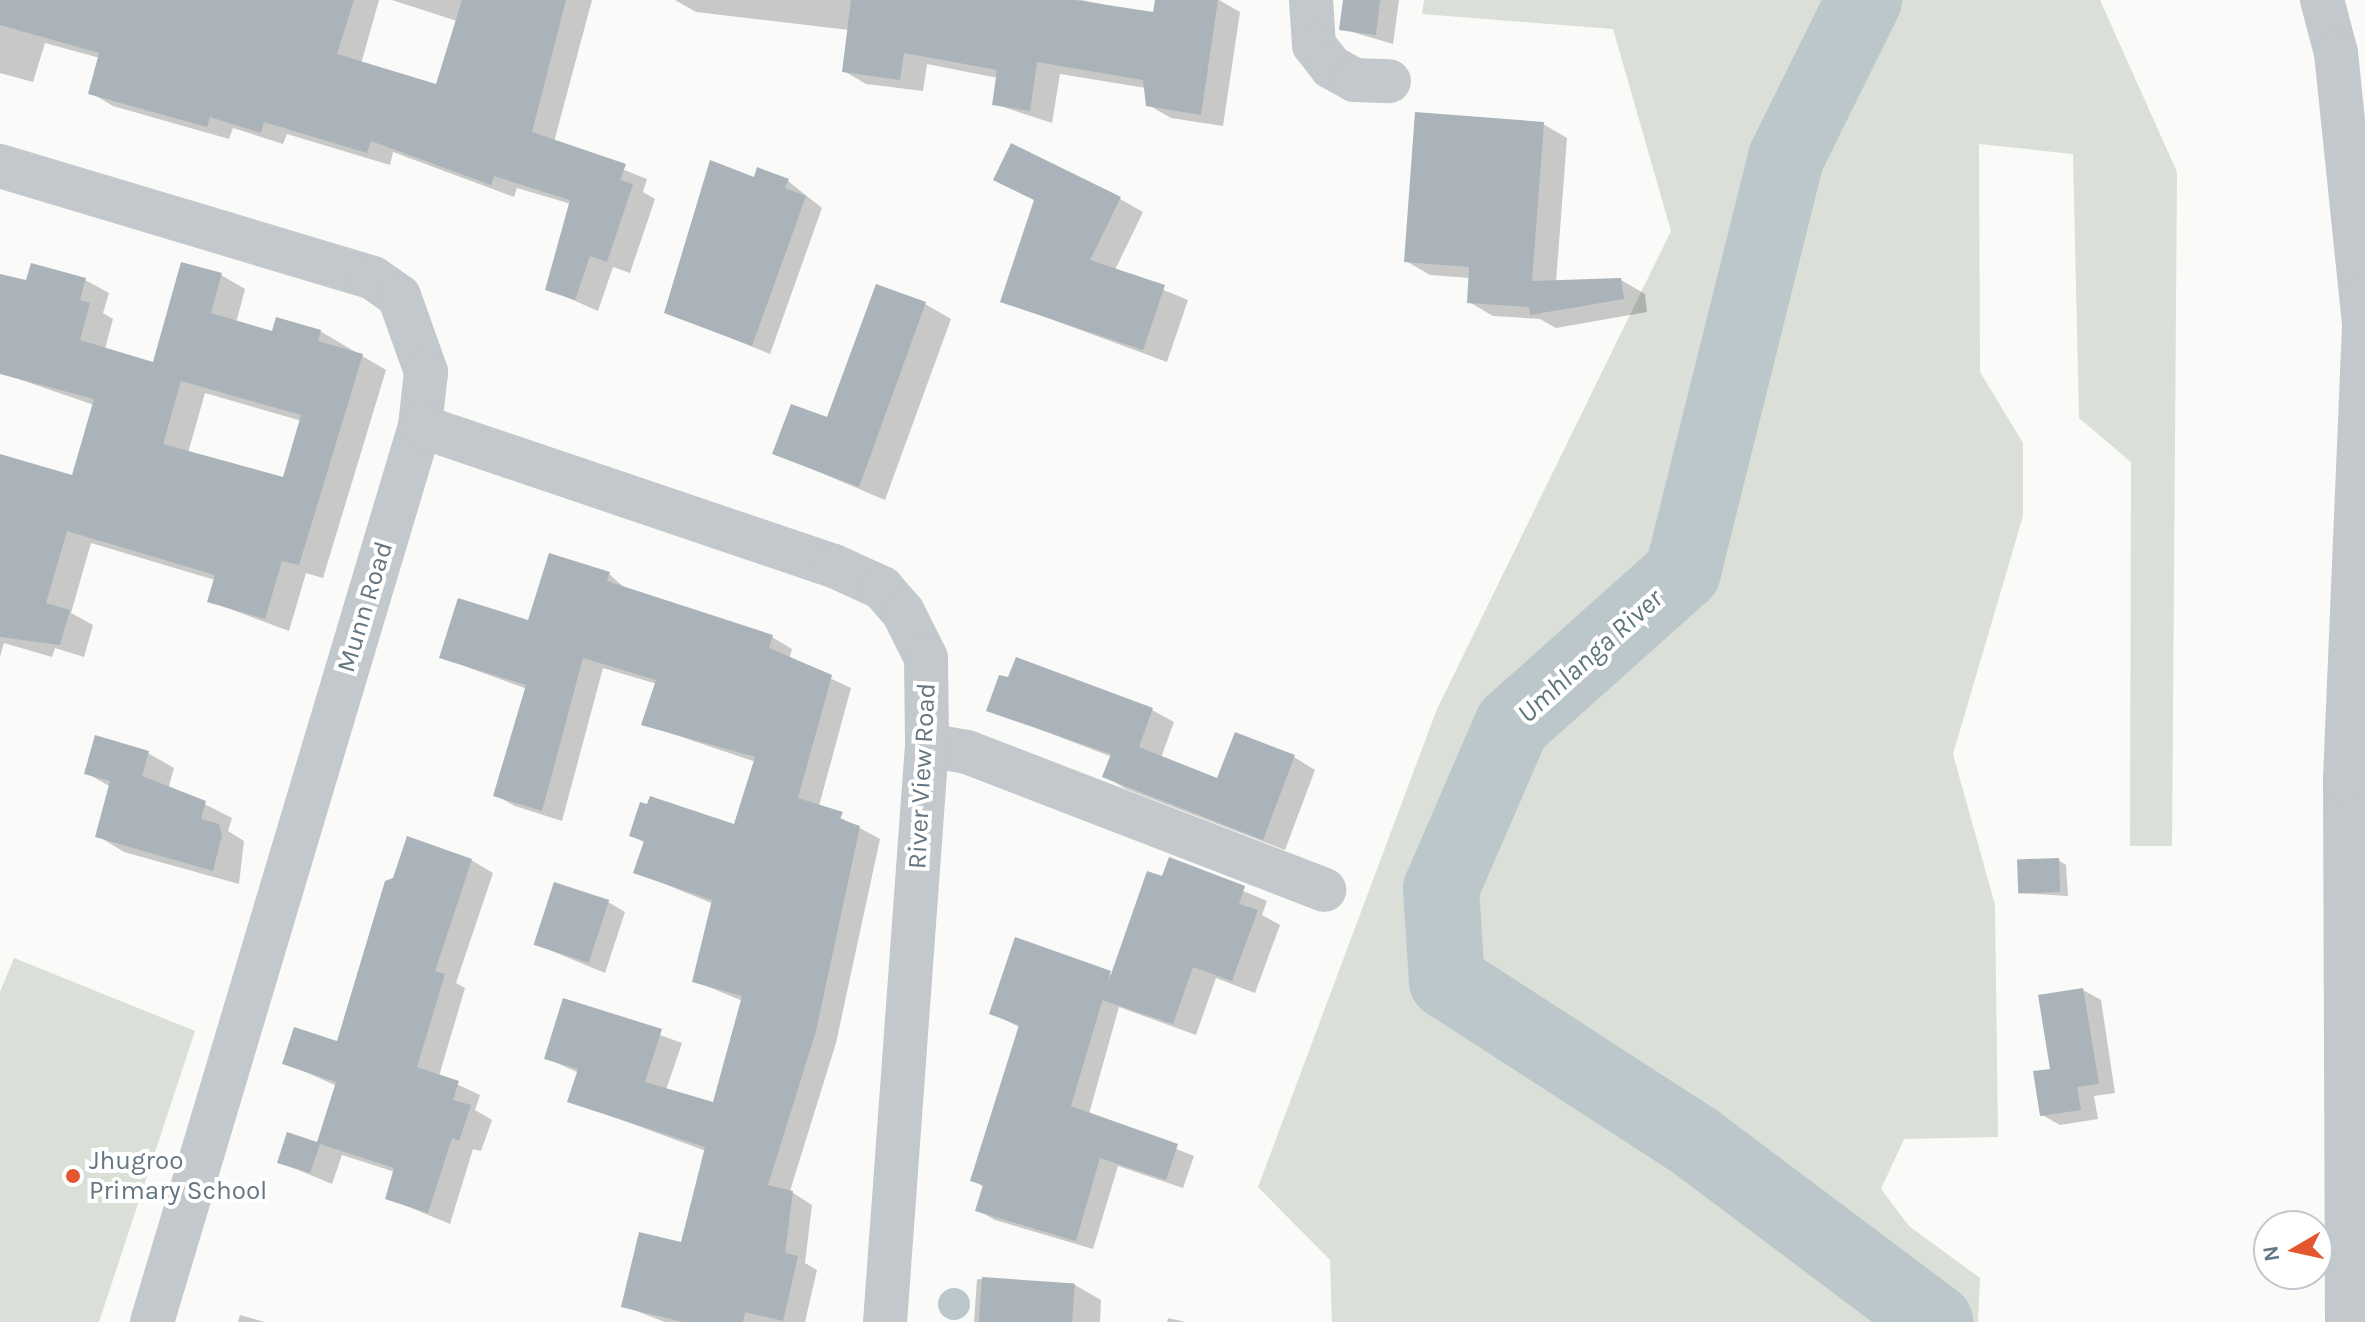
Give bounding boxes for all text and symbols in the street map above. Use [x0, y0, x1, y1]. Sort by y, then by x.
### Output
street label: Munn Road [330, 538, 400, 676]
water label: Umhlanga River [1510, 582, 1670, 730]
street label: River View Road [902, 682, 942, 870]
place label: Jhugroo Primary School [89, 1145, 267, 1206]
marker: Jhugroo Primary School [64, 1167, 82, 1185]
north arrow [2253, 1210, 2333, 1290]
text: N [2257, 1244, 2285, 1263]

